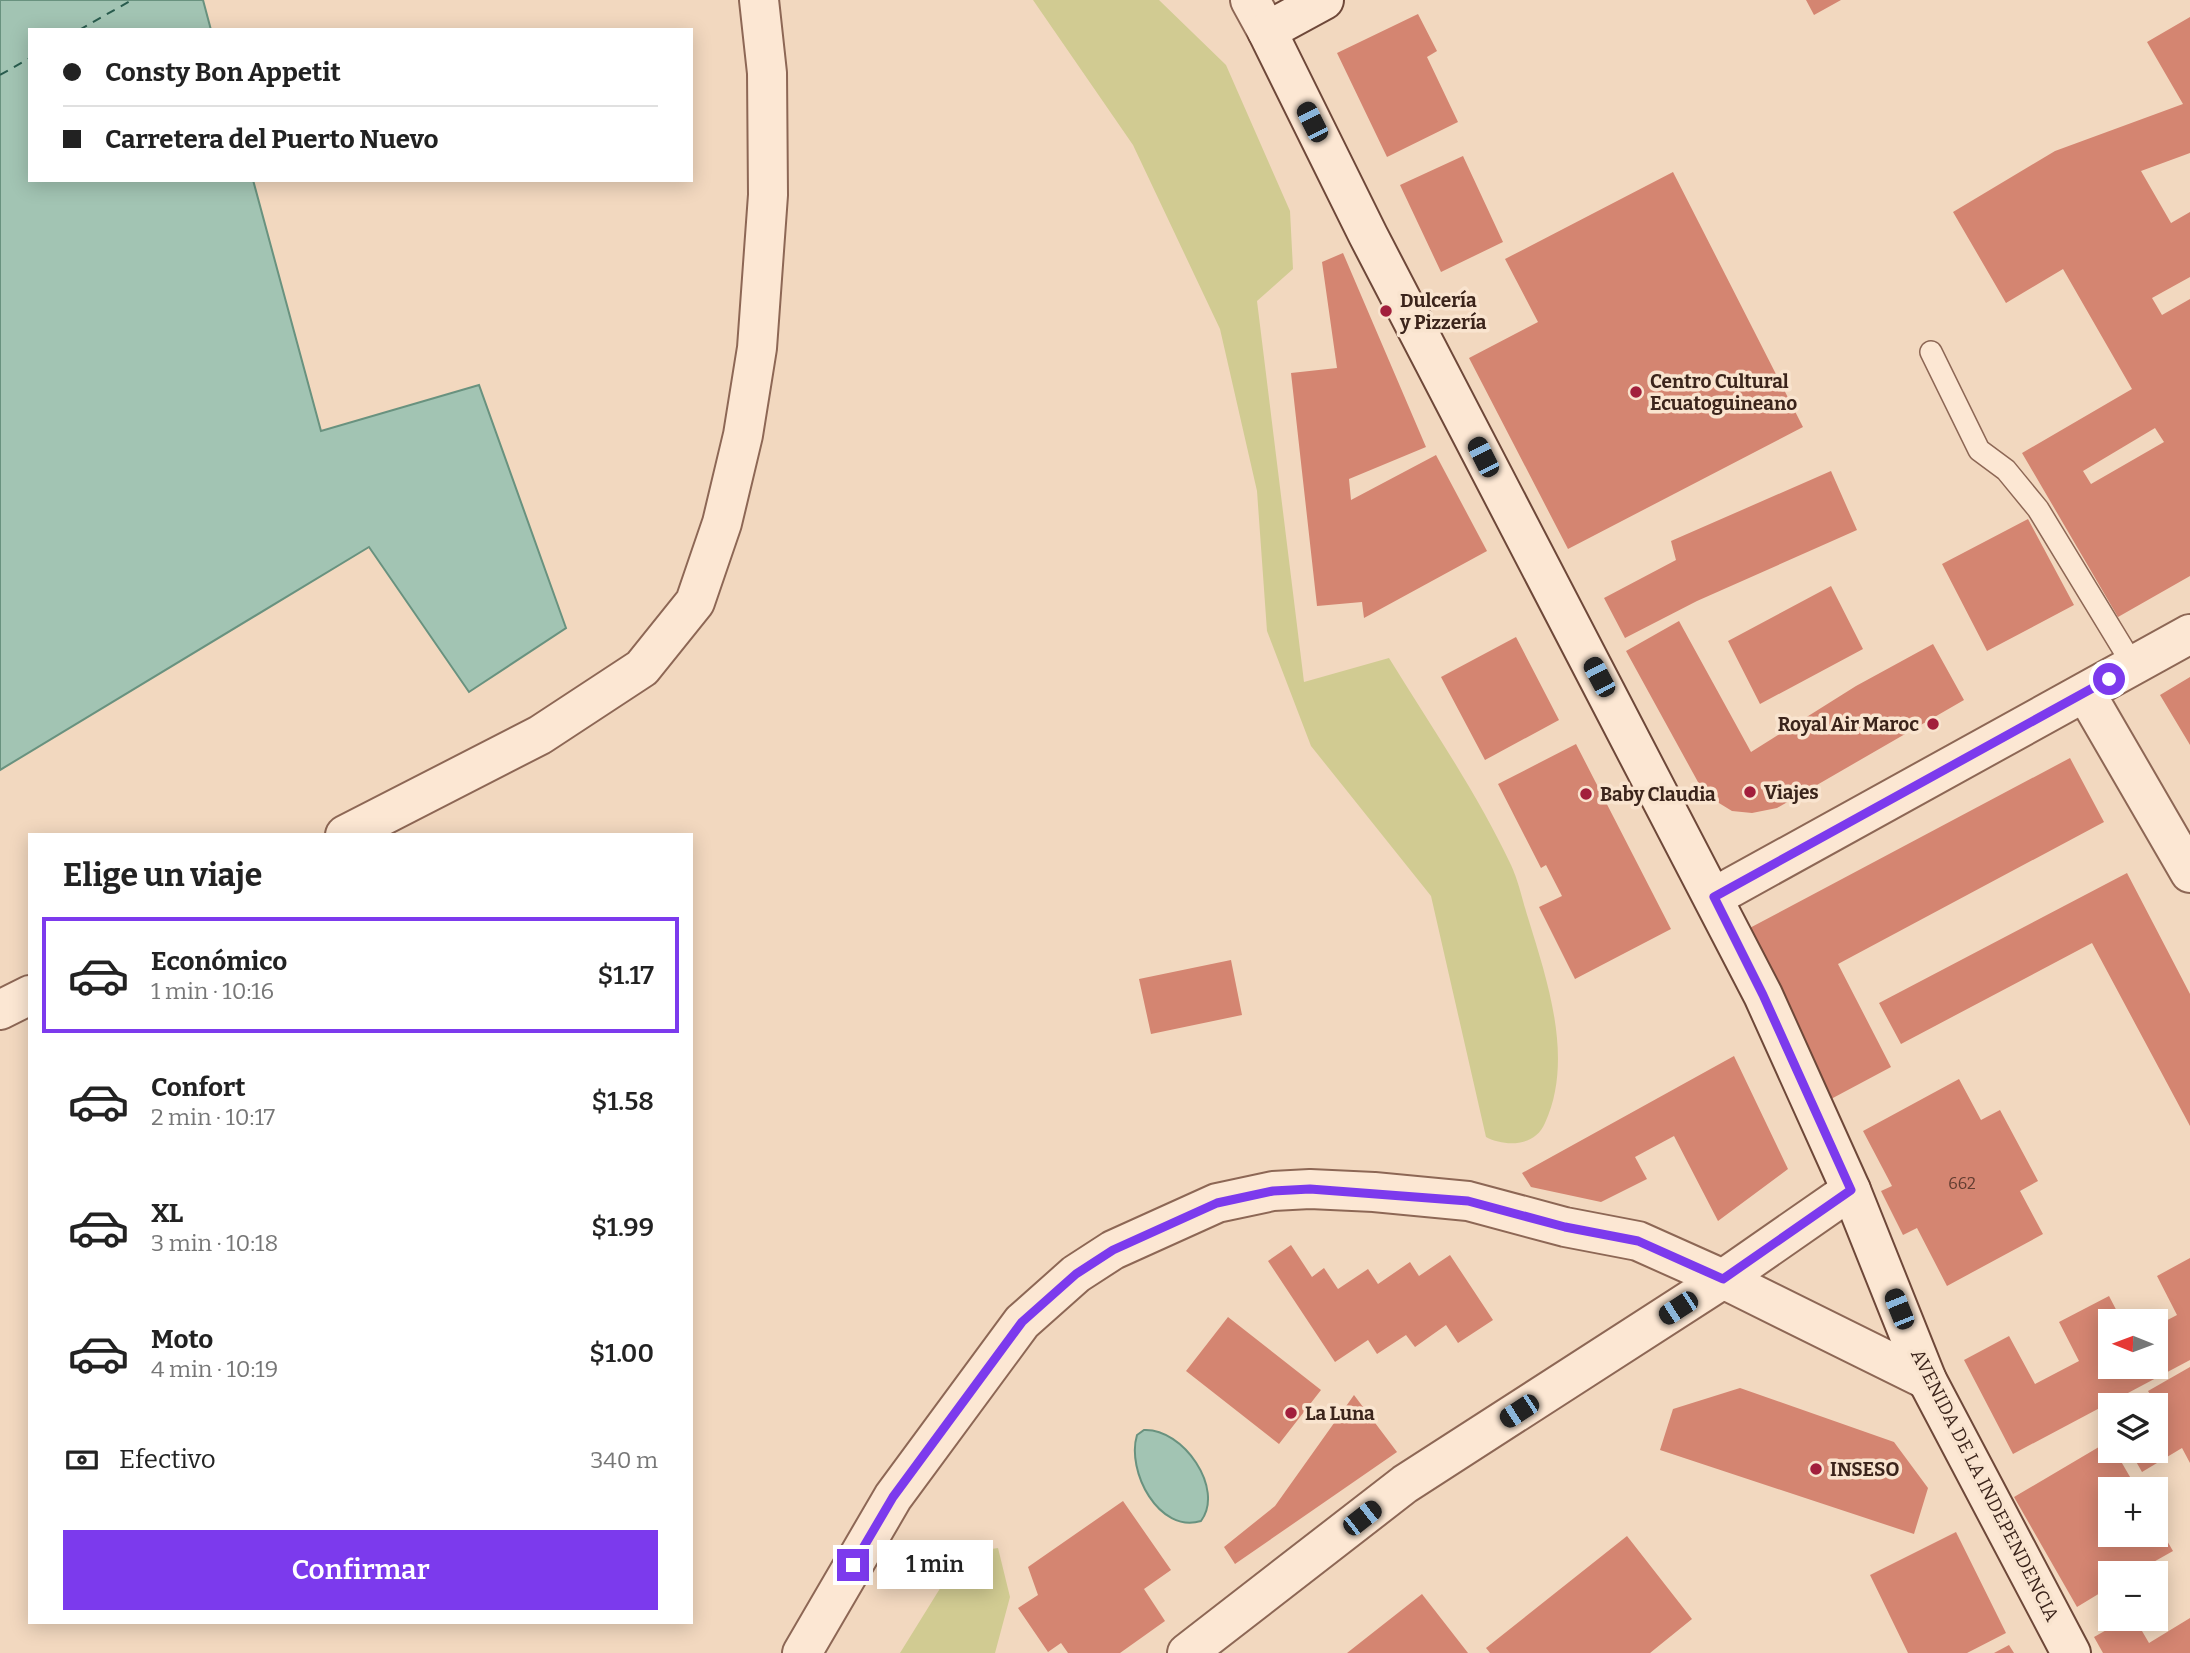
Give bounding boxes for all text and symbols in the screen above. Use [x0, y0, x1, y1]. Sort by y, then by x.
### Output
text: Consty Bon Appetit [105, 57, 341, 88]
car [1294, 99, 1331, 145]
text: Carretera del Puerto Nuevo [105, 124, 439, 155]
place label: Dulcería y Pizzería [1399, 289, 1487, 334]
marker: Dulcería y Pizzería [1378, 303, 1394, 319]
place label: Centro Cultural Ecuatoguineano [1650, 370, 1797, 415]
marker: Centro Cultural Ecuatoguineano [1628, 384, 1644, 400]
car [1465, 434, 1502, 480]
car [1580, 654, 1619, 700]
route start [2093, 663, 2125, 695]
place label: Royal Air Maroc [1778, 713, 1919, 736]
marker: Royal Air Maroc [1925, 716, 1941, 732]
place label: Viajes [1764, 781, 1819, 804]
place label: Baby Claudia [1600, 783, 1716, 806]
marker: Viajes [1742, 784, 1758, 800]
marker: Baby Claudia [1578, 786, 1594, 802]
text: Elige un viaje [63, 856, 262, 894]
icon: car [67, 944, 130, 1007]
text: Económico [151, 946, 287, 977]
text: $1.17 [597, 960, 654, 991]
text: 1 min · 10:16 [151, 977, 274, 1005]
icon: car [67, 1070, 130, 1133]
text: Confort [151, 1072, 246, 1103]
text: $1.58 [591, 1086, 654, 1117]
text: 2 min · 10:17 [151, 1103, 275, 1131]
house number: 662 [1948, 1174, 1976, 1193]
icon: car [67, 1196, 130, 1259]
text: XL [151, 1198, 183, 1229]
text: $1.99 [591, 1212, 654, 1243]
text: 3 min · 10:18 [151, 1229, 278, 1257]
car [1882, 1286, 1917, 1332]
car [1655, 1288, 1702, 1328]
north arrow [2098, 1309, 2168, 1379]
map controls [2098, 1309, 2168, 1631]
icon: car [67, 1322, 130, 1385]
text: Moto [151, 1324, 213, 1355]
text: $1.00 [589, 1338, 654, 1369]
street label: AVENIDA DE LA INDEPENDENCIA [1906, 1345, 2064, 1625]
text: 4 min · 10:19 [151, 1355, 278, 1383]
car [1496, 1391, 1543, 1431]
button: layers [2098, 1393, 2168, 1463]
place label: La Luna [1305, 1402, 1375, 1425]
marker: La Luna [1283, 1405, 1299, 1421]
icon: cash [63, 1441, 101, 1479]
text: Efectivo [119, 1444, 216, 1475]
text: 340 m [590, 1446, 658, 1474]
place label: INSESO [1830, 1458, 1899, 1481]
marker: INSESO [1808, 1461, 1824, 1477]
button: + [2098, 1477, 2168, 1547]
car [1339, 1497, 1386, 1539]
button: Confirmar [63, 1530, 658, 1610]
callout: 1 min [878, 1540, 993, 1590]
route end [837, 1549, 869, 1581]
text: 1 min [906, 1550, 964, 1578]
button: − [2098, 1561, 2168, 1631]

